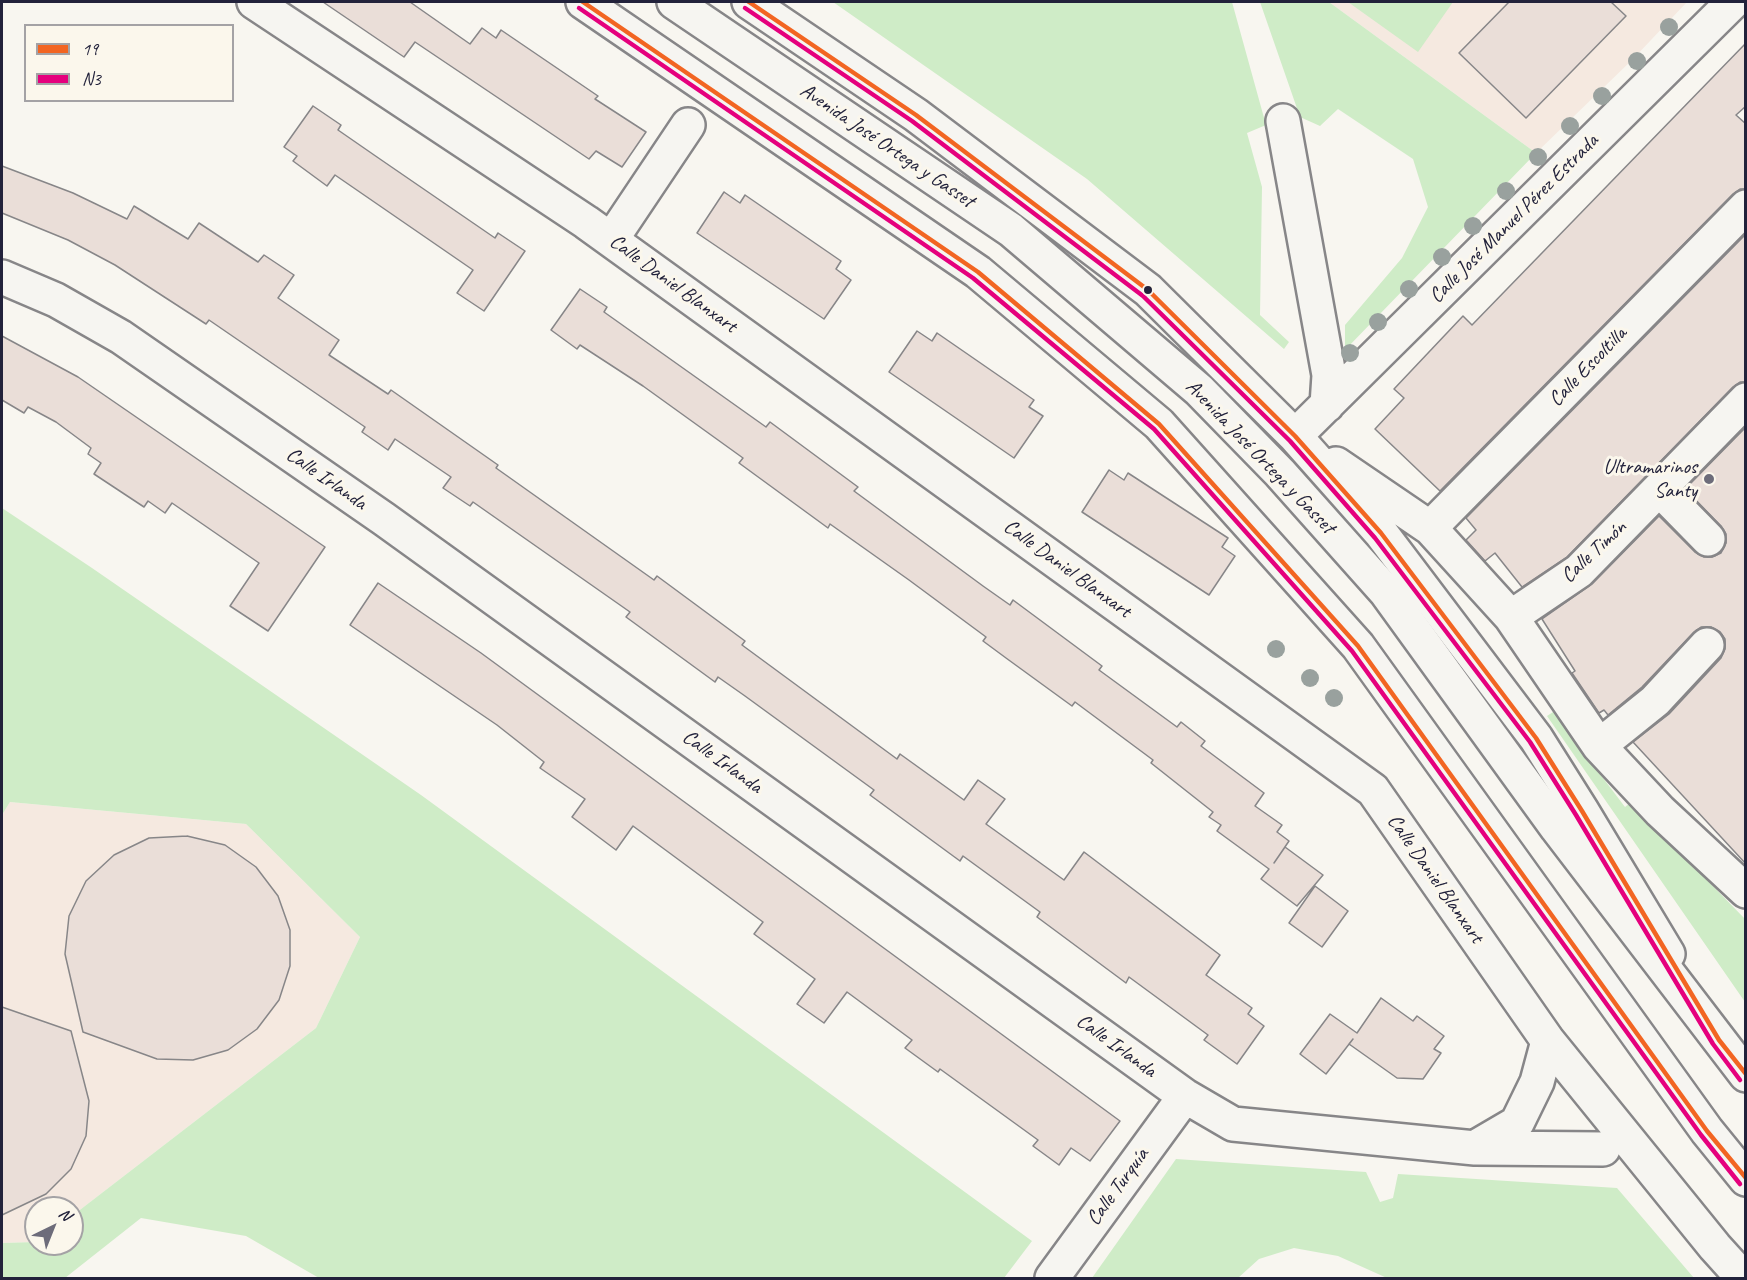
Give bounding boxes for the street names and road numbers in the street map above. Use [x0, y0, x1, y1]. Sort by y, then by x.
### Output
street label: Avenida José Ortega y Gasset [795, 78, 979, 214]
street label: Calle José Manuel Pérez Estrada [1424, 129, 1604, 309]
street label: Calle Daniel Blanxart [604, 229, 742, 339]
street label: Calle Escoltilla [1544, 322, 1632, 412]
street label: Avenida José Ortega y Gasset [1180, 375, 1340, 539]
street label: Calle Irlanda [281, 442, 371, 516]
street label: Calle Daniel Blanxart [998, 514, 1136, 624]
street label: Calle Timón [1556, 515, 1632, 589]
street label: Calle Irlanda [677, 725, 767, 799]
street label: Calle Daniel Blanxart [1381, 810, 1489, 948]
street label: Calle Irlanda [1071, 1009, 1161, 1083]
street label: Calle Turquía [1081, 1143, 1155, 1231]

